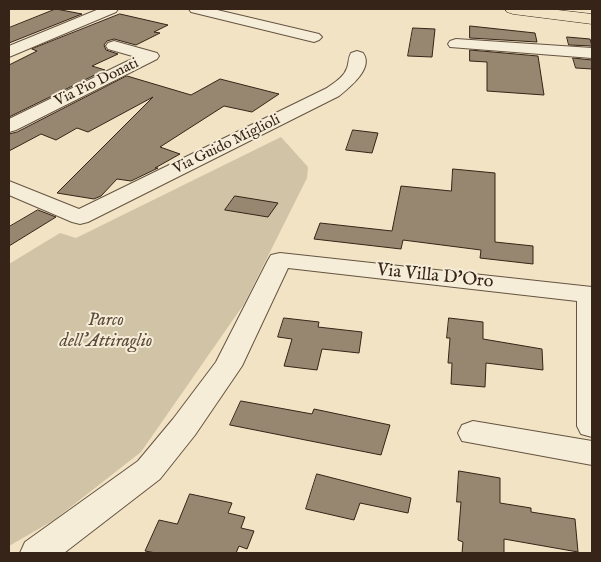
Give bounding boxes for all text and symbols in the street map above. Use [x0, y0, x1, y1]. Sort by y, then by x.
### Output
street label: Via Pio Donati [52, 55, 142, 111]
street label: Via Guido Miglioli [170, 111, 284, 179]
street label: Via Villa D'Oro [376, 260, 494, 294]
park label: Parco dell'Attiraglio [60, 310, 152, 352]

